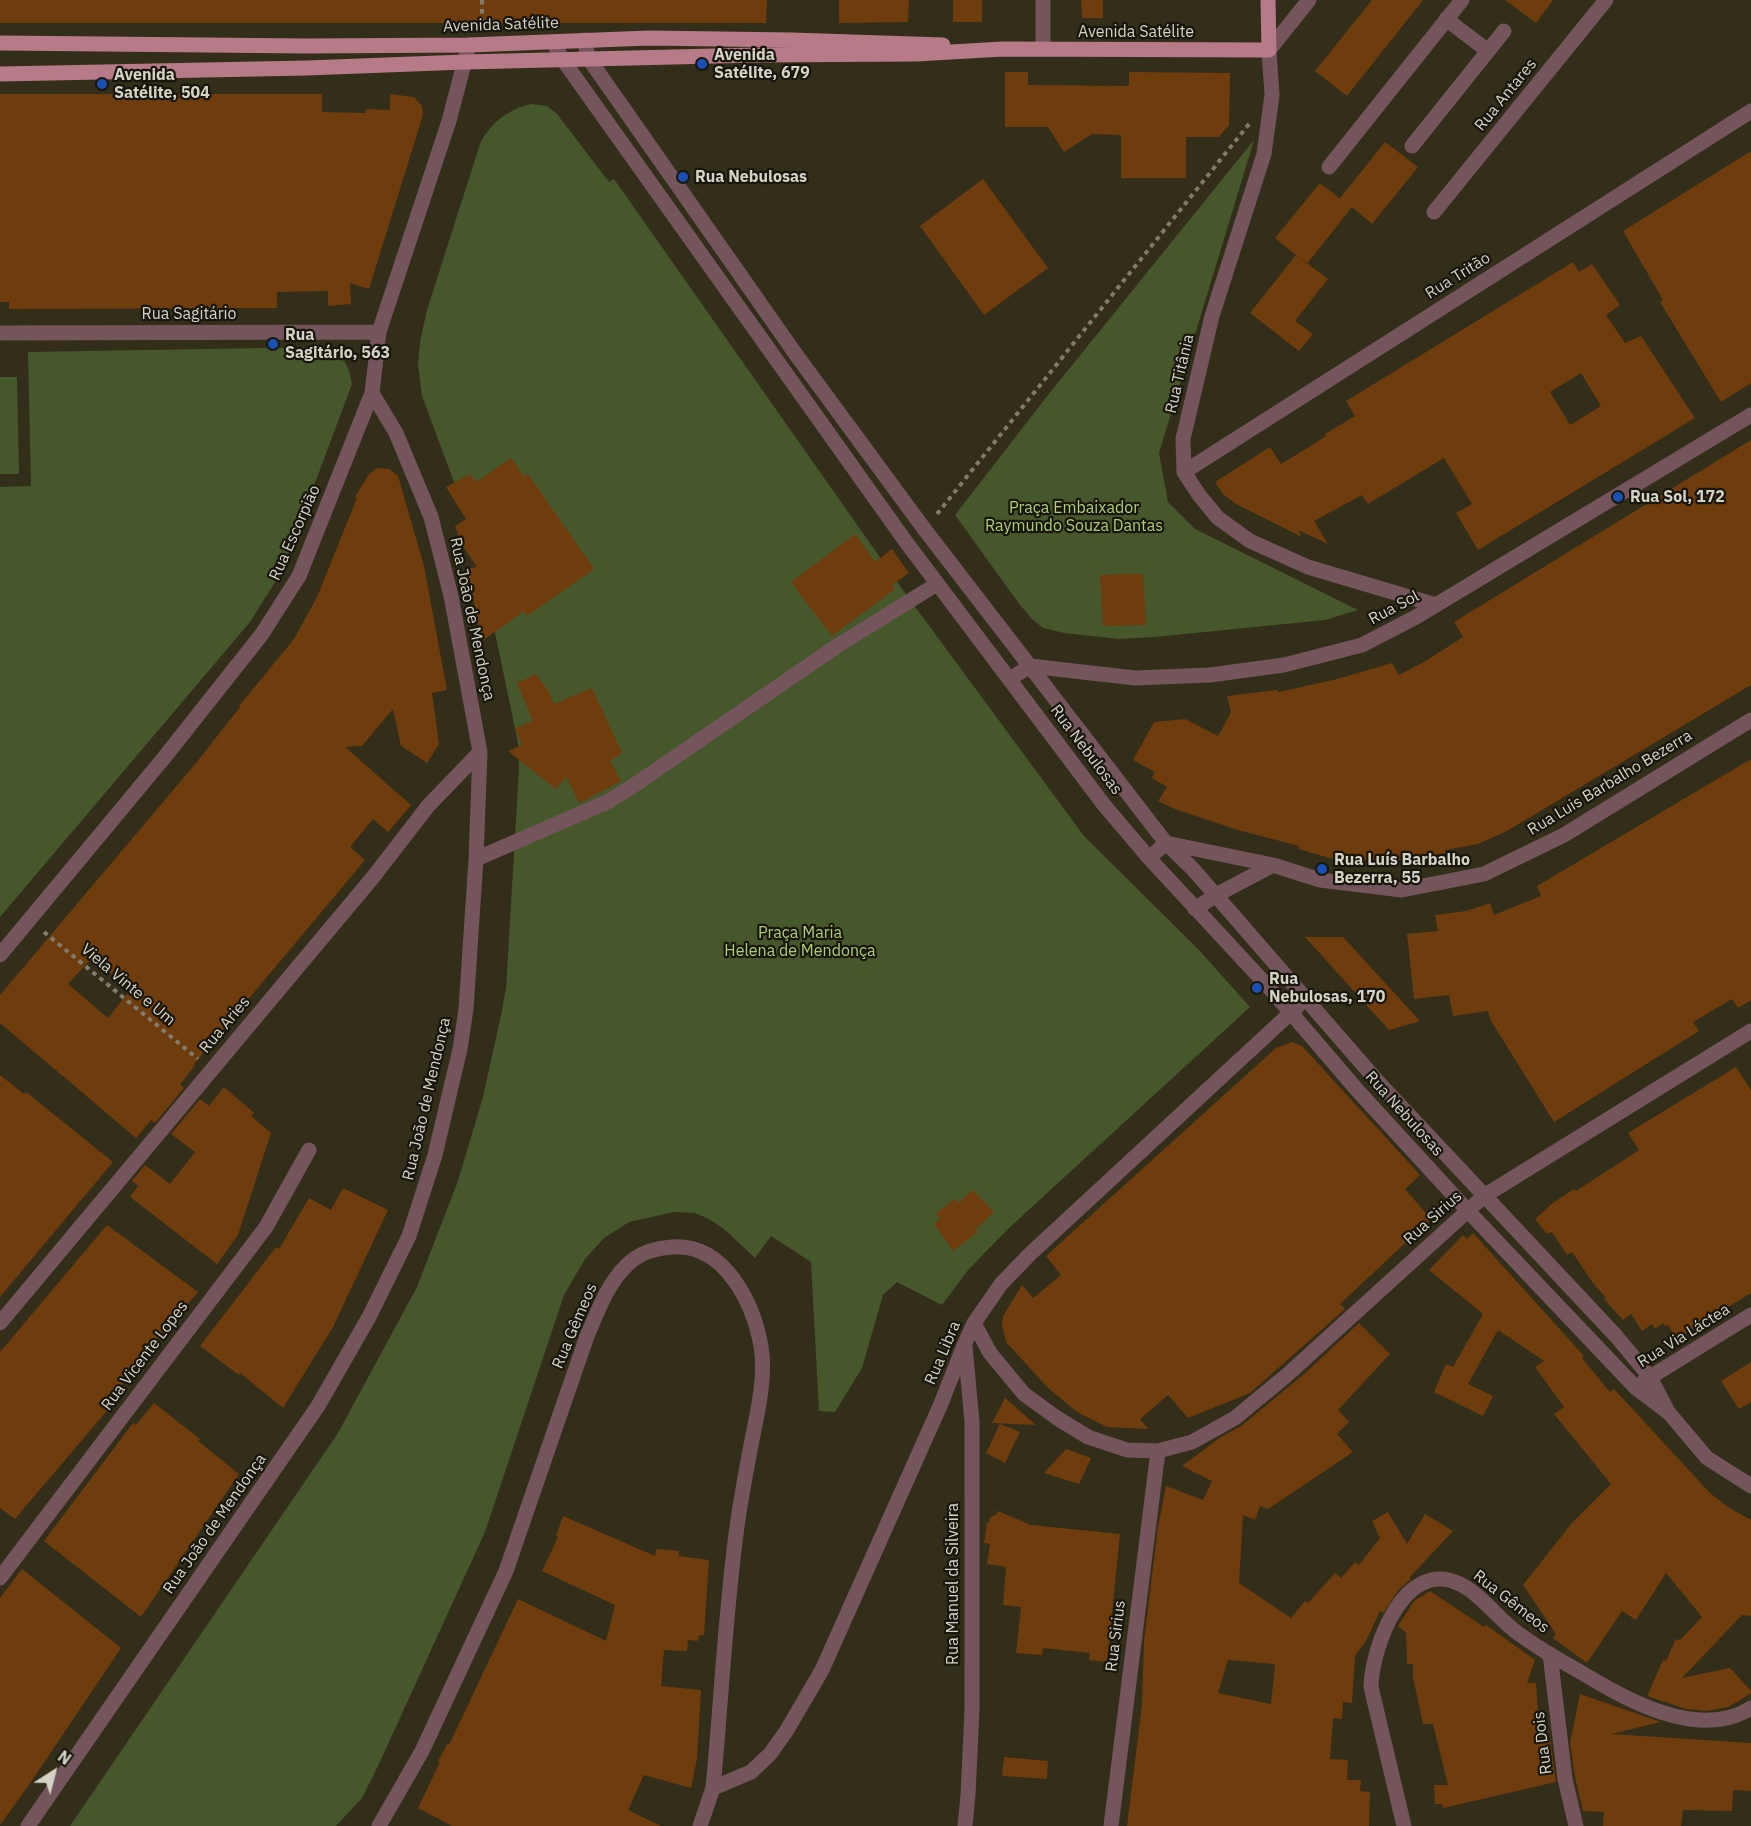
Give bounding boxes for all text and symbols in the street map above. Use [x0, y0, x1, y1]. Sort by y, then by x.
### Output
street label: Avenida Satélite [443, 13, 559, 37]
street label: Avenida Satélite [1078, 22, 1194, 42]
place label: Avenida Satélite, 679 [714, 45, 810, 83]
street label: Rua Antares [1471, 55, 1541, 135]
marker: Avenida Satélite, 679 [695, 57, 709, 71]
place label: Avenida Satélite, 504 [114, 65, 210, 103]
marker: Avenida Satélite, 504 [95, 77, 109, 91]
place label: Rua Nebulosas [695, 167, 807, 187]
marker: Rua Nebulosas [676, 170, 690, 184]
street label: Rua Tritão [1422, 248, 1494, 304]
street label: Rua Sagitário [142, 304, 236, 324]
place label: Rua Sagitário, 563 [285, 325, 390, 363]
street label: Rua Titânia [1162, 333, 1198, 415]
marker: Rua Sagitário, 563 [266, 337, 280, 351]
street label: Rua Escorpião [265, 482, 325, 584]
place label: Rua Sol, 172 [1630, 487, 1725, 507]
marker: Rua Sol, 172 [1611, 490, 1625, 504]
park label: Praça Embaixador Raymundo Souza Dantas [985, 498, 1163, 536]
street label: Rua João de Mendonça [445, 535, 499, 703]
street label: Rua Sol [1366, 587, 1422, 629]
street label: Rua Nebulosas [1046, 701, 1126, 799]
street label: Rua Luis Barbalho Bezerra [1524, 726, 1696, 840]
place label: Rua Luís Barbalho Bezerra, 55 [1334, 850, 1470, 888]
marker: Rua Luís Barbalho Bezerra, 55 [1315, 862, 1329, 876]
park label: Praça Maria Helena de Mendonça [724, 923, 876, 961]
street label: Viela Vinte e Um [77, 940, 179, 1030]
place label: Rua Nebulosas, 170 [1269, 969, 1385, 1007]
marker: Rua Nebulosas, 170 [1250, 981, 1264, 995]
street label: Rua Aries [196, 993, 254, 1057]
street label: Rua João de Mendonça [399, 1016, 455, 1182]
street label: Rua Nebulosas [1361, 1068, 1447, 1160]
street label: Rua Sirius [1400, 1187, 1466, 1249]
street label: Rua Gêmeos [548, 1280, 602, 1372]
street label: Rua Vicente Lopes [98, 1298, 192, 1414]
street label: Rua Via Láctea [1634, 1300, 1734, 1372]
street label: Rua Libra [921, 1318, 965, 1388]
street label: Rua João de Mendonça [159, 1450, 271, 1598]
street label: Rua Manuel da Silveira [943, 1503, 963, 1665]
street label: Rua Gêmeos [1469, 1566, 1553, 1638]
street label: Rua Sirius [1102, 1599, 1130, 1673]
street label: Rua Dois [1530, 1710, 1556, 1776]
north arrow [24, 1742, 84, 1802]
text: N [54, 1746, 75, 1769]

